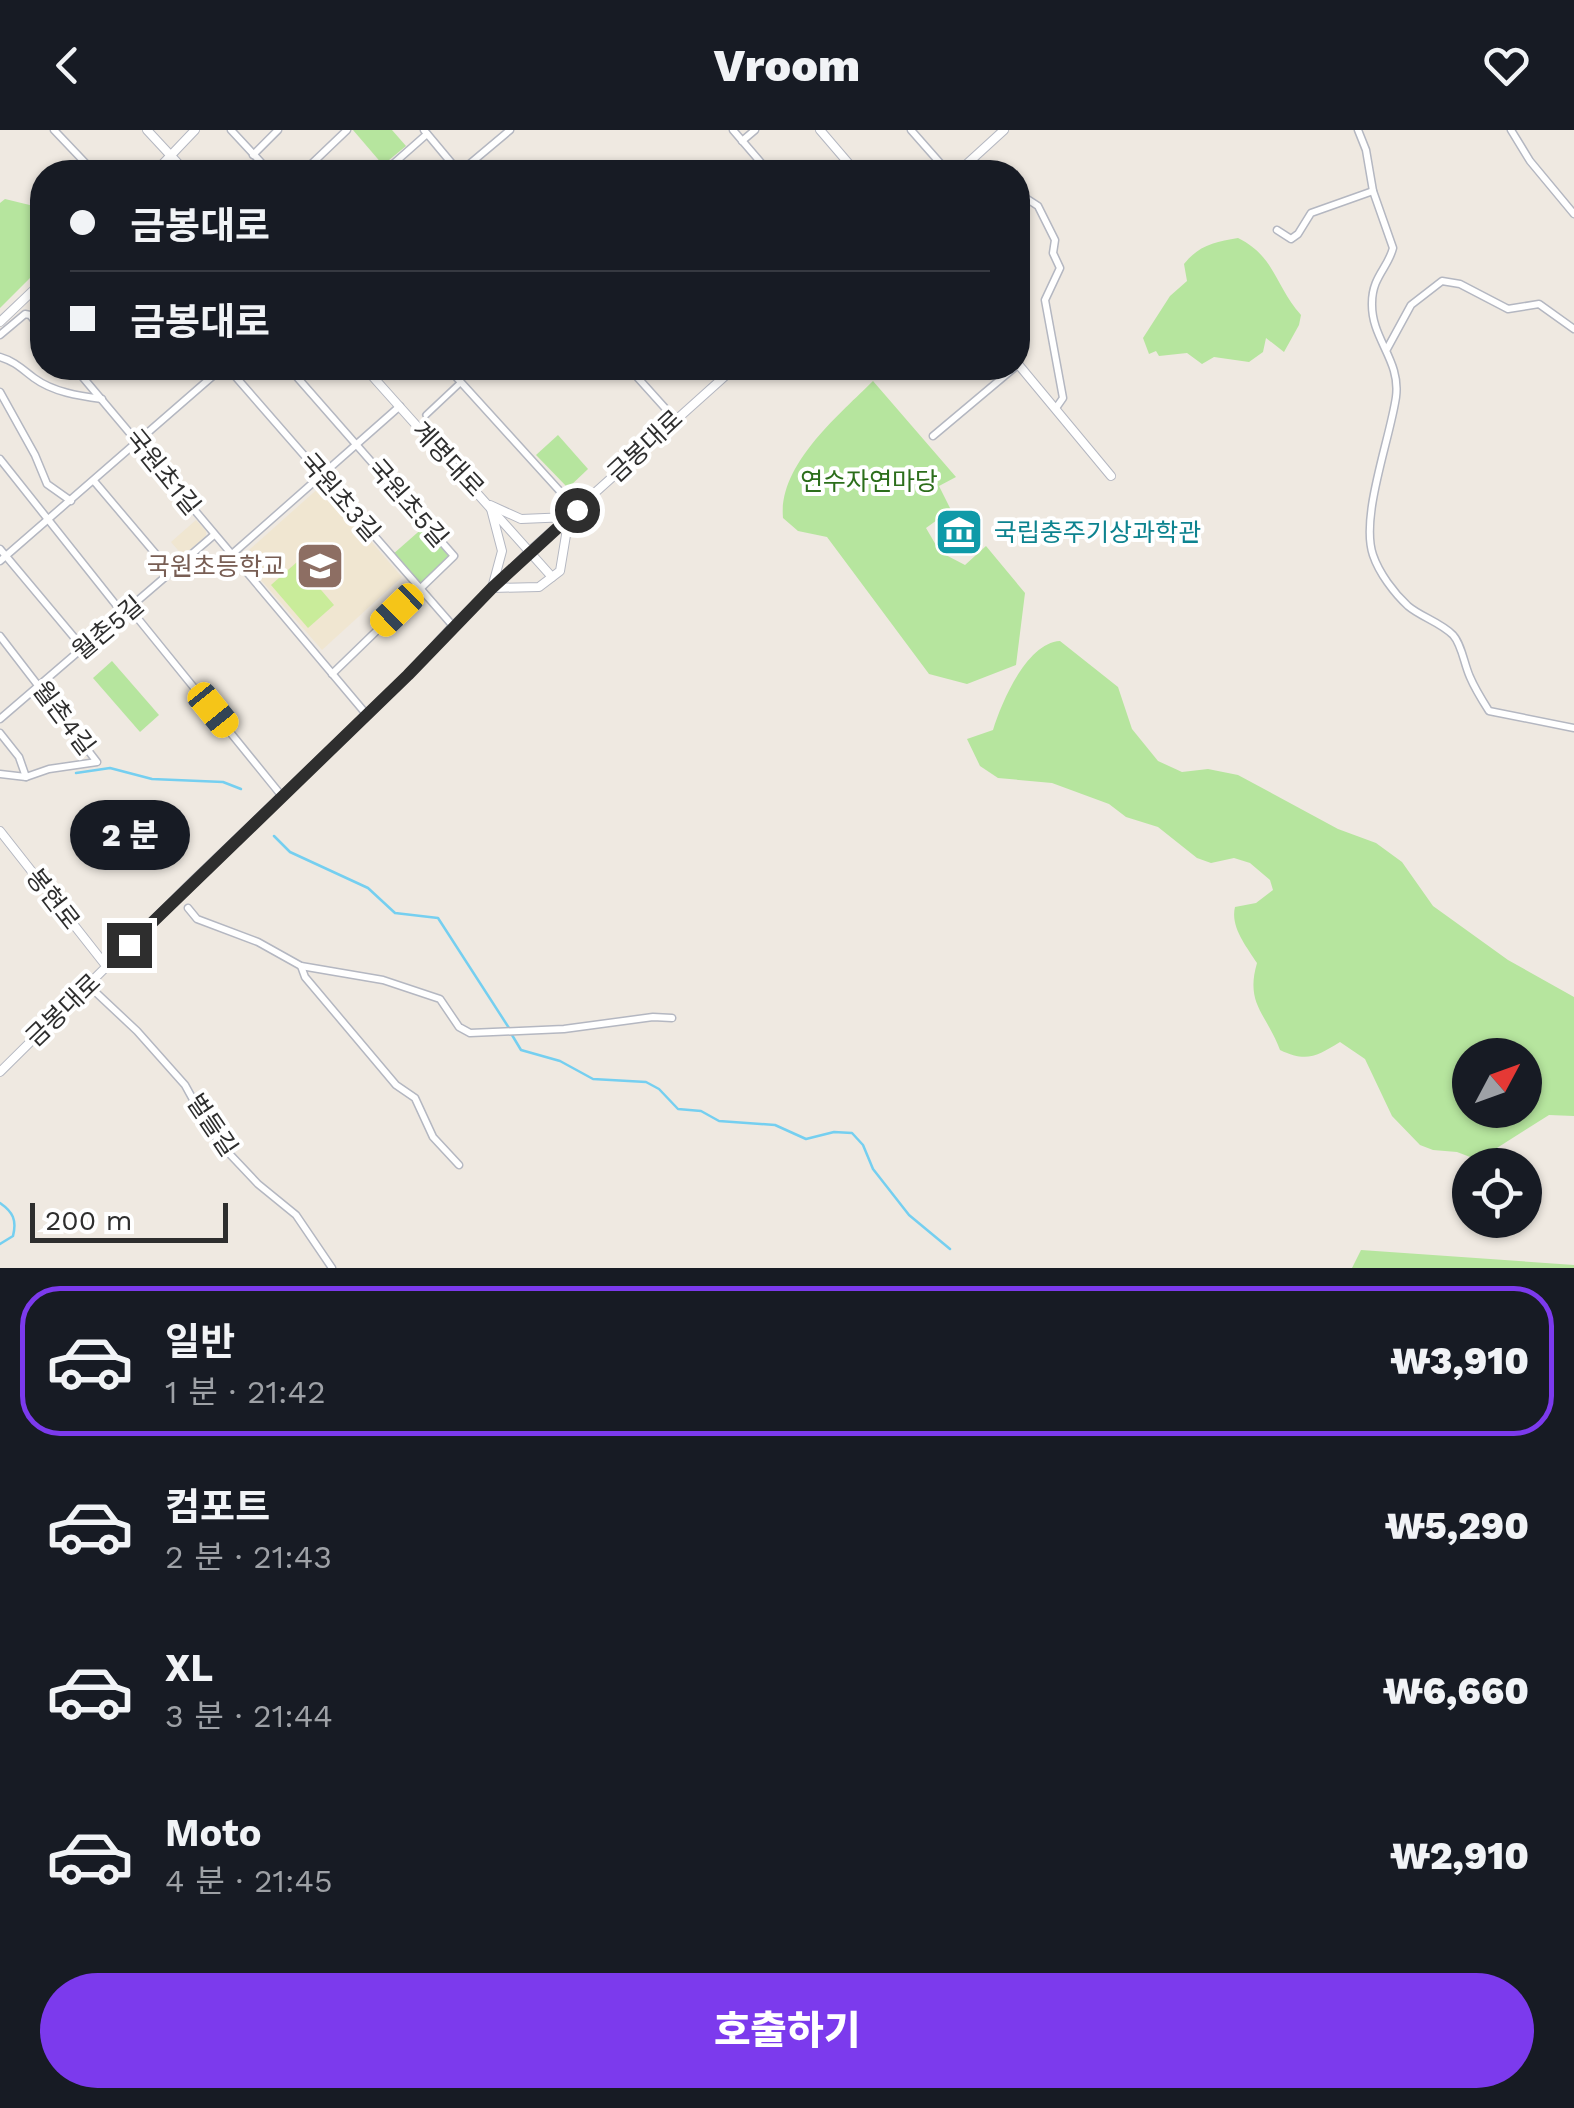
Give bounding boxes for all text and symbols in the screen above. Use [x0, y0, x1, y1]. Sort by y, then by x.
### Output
icon: back [40, 38, 95, 93]
icon: heart [1479, 38, 1534, 93]
text: Vroom [714, 39, 860, 92]
text: 금봉대로 [130, 204, 270, 248]
text: 금봉대로 [130, 300, 270, 344]
street label: 금봉대로 [601, 404, 689, 488]
street label: 계명대로 [406, 415, 490, 503]
street label: 국원초1길 [120, 423, 206, 521]
street label: 국원초3길 [294, 447, 386, 547]
street label: 국원초5길 [362, 453, 454, 553]
park label: 연수자연마당 [800, 467, 938, 496]
route start [555, 488, 600, 533]
museum icon: 국립충주기상과학관 [933, 506, 985, 558]
place label: 국립충주기상과학관 [994, 518, 1201, 547]
school or university icon: 국원초등학교 [294, 540, 346, 592]
place label: 국원초등학교 [147, 552, 285, 581]
car [365, 578, 429, 642]
street label: 월촌5길 [67, 590, 149, 666]
street label: 월촌4길 [27, 676, 101, 760]
car [182, 677, 244, 743]
callout: 2 분 [69, 800, 189, 870]
text: 2 분 [101, 816, 159, 854]
street label: 봉현로 [20, 863, 86, 935]
route end [107, 923, 152, 968]
street label: 금봉대로 [20, 968, 106, 1052]
north arrow [1452, 1038, 1542, 1128]
map controls [1452, 1038, 1542, 1238]
street label: 벌들길 [181, 1088, 243, 1162]
button: locate [1452, 1148, 1542, 1238]
scale bar [30, 1198, 228, 1242]
text: 200 m [45, 1204, 132, 1237]
icon: car [45, 1316, 135, 1406]
text: 일반 [165, 1320, 235, 1364]
text: ₩3,910 [1390, 1339, 1529, 1383]
text: 1 분 · 21:42 [165, 1373, 326, 1411]
icon: car [45, 1481, 135, 1571]
text: 컴포트 [165, 1485, 270, 1529]
text: ₩5,290 [1385, 1504, 1529, 1548]
text: 2 분 · 21:43 [165, 1538, 332, 1576]
icon: car [45, 1646, 135, 1736]
text: XL [165, 1646, 213, 1690]
text: ₩6,660 [1382, 1669, 1529, 1713]
text: 3 분 · 21:44 [165, 1697, 333, 1735]
icon: car [45, 1811, 135, 1901]
text: Moto [165, 1811, 261, 1855]
text: ₩2,910 [1390, 1834, 1529, 1878]
text: 4 분 · 21:45 [165, 1862, 333, 1900]
button: 호출하기 [40, 1973, 1534, 2088]

